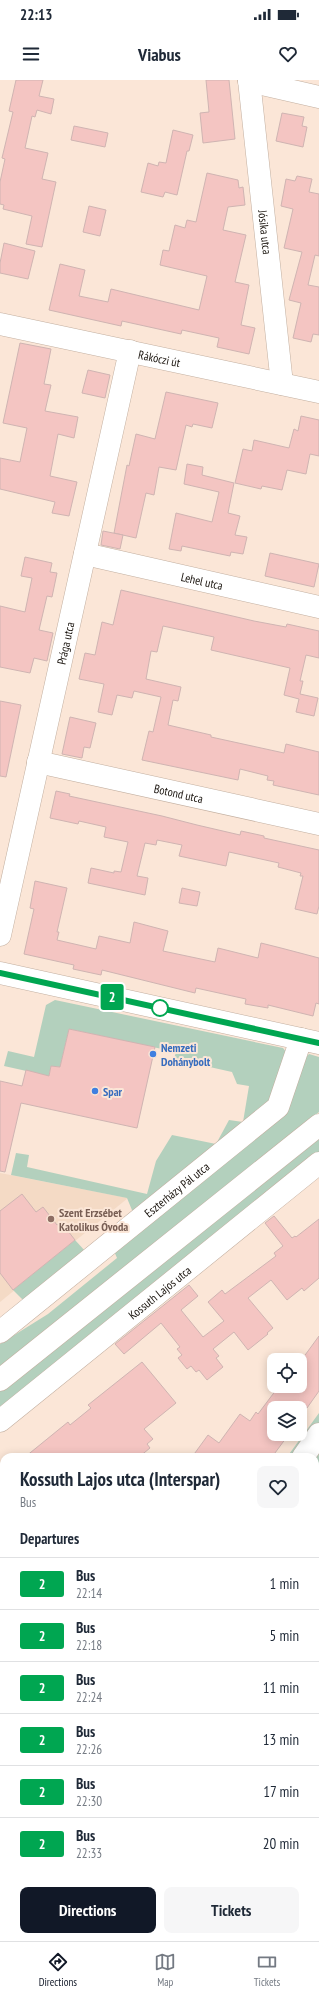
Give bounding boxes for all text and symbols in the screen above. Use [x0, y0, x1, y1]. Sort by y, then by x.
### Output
text: 22:13 [20, 5, 52, 24]
icon: menu [20, 43, 42, 65]
text: Viabus [138, 43, 181, 66]
icon: heart [277, 43, 299, 65]
street label: Jósika utca [256, 208, 275, 255]
street label: Rákóczi út [137, 346, 182, 370]
street label: Lehel utca [180, 568, 225, 593]
street label: Prága utca [53, 620, 77, 666]
street label: Botond utca [153, 780, 205, 806]
line badge: 2 [99, 984, 125, 1010]
text: 2 [109, 988, 115, 1006]
unlabelled marker [151, 999, 169, 1017]
place label: Nemzeti Dohánybolt [161, 1040, 211, 1069]
marker: Nemzeti Dohánybolt [148, 1049, 158, 1059]
place label: Spar [103, 1084, 123, 1099]
marker: Spar [90, 1086, 100, 1096]
street label: Eszterházy Pál utca [141, 1158, 212, 1220]
place label: Szent Erzsébet Katolikus Óvoda [59, 1205, 128, 1234]
marker: Szent Erzsébet Katolikus Óvoda [46, 1214, 56, 1224]
street label: Kossuth Lajos utca [125, 1262, 194, 1322]
map controls [267, 1353, 307, 1441]
button: locate [267, 1353, 307, 1393]
button: layers [267, 1401, 307, 1441]
button: heart [257, 1466, 299, 1508]
text: Kossuth Lajos utca (Interspar) [20, 1467, 220, 1491]
text: Bus [20, 1494, 36, 1511]
text: Departures [20, 1529, 79, 1548]
text: Bus [76, 1566, 95, 1585]
text: 1 min [269, 1574, 299, 1593]
text: 2 [39, 1575, 45, 1593]
text: 22:14 [76, 1585, 102, 1602]
text: Bus [76, 1618, 95, 1637]
text: 5 min [269, 1626, 299, 1645]
text: 2 [39, 1627, 45, 1645]
text: 22:18 [76, 1637, 102, 1654]
text: Bus [76, 1670, 95, 1689]
text: 11 min [263, 1678, 299, 1697]
text: 2 [39, 1679, 45, 1697]
text: 22:24 [76, 1689, 102, 1706]
text: Bus [76, 1722, 95, 1741]
text: 13 min [263, 1730, 299, 1749]
text: 2 [39, 1731, 45, 1749]
text: 22:26 [76, 1741, 102, 1758]
text: Bus [76, 1774, 95, 1793]
text: 17 min [263, 1782, 299, 1801]
text: 2 [39, 1783, 45, 1801]
text: 22:30 [76, 1793, 102, 1810]
text: Bus [76, 1826, 95, 1845]
text: 20 min [263, 1834, 299, 1853]
text: 2 [39, 1835, 45, 1853]
text: 22:33 [76, 1845, 102, 1862]
button: Directions [20, 1887, 156, 1933]
button: Tickets [164, 1887, 299, 1933]
tab: Directions [39, 1951, 77, 1989]
tab: Map [154, 1951, 176, 1989]
tab: Tickets [254, 1951, 280, 1989]

